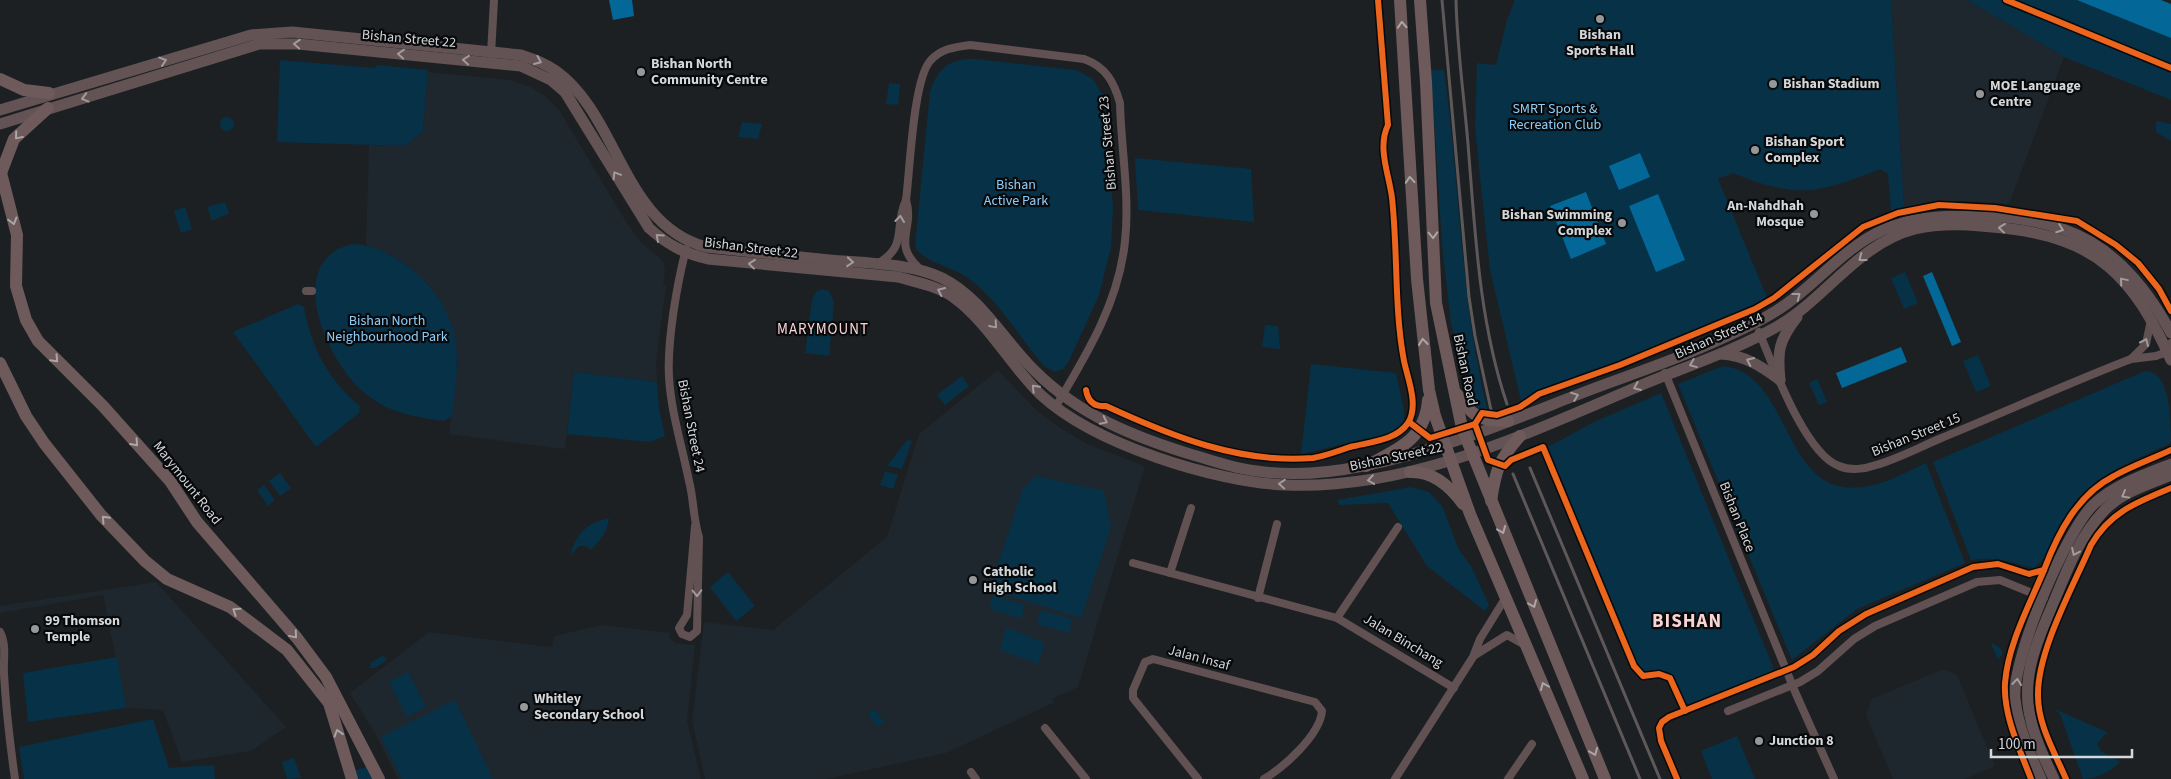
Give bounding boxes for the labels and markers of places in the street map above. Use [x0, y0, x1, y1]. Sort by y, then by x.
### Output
marker: Bishan Sports Hall [1594, 13, 1606, 25]
place label: Bishan Sports Hall [1566, 25, 1634, 61]
place label: Bishan North Community Centre [651, 54, 768, 90]
marker: Bishan North Community Centre [635, 66, 647, 78]
place label: Bishan Stadium [1783, 74, 1879, 94]
place label: MOE Language Centre [1990, 76, 2081, 112]
marker: Bishan Stadium [1767, 78, 1779, 90]
marker: MOE Language Centre [1974, 88, 1986, 100]
place label: Bishan Sport Complex [1765, 132, 1845, 168]
marker: Bishan Sport Complex [1749, 144, 1761, 156]
place label: An-Nahdhah Mosque [1726, 196, 1804, 232]
place label: Bishan Swimming Complex [1501, 205, 1613, 241]
marker: An-Nahdhah Mosque [1808, 208, 1820, 220]
marker: Bishan Swimming Complex [1616, 217, 1628, 229]
place label: Catholic High School [983, 562, 1056, 598]
marker: Catholic High School [967, 574, 979, 586]
place label: 99 Thomson Temple [45, 611, 120, 647]
marker: 99 Thomson Temple [29, 623, 41, 635]
place label: Whitley Secondary School [534, 689, 644, 725]
marker: Whitley Secondary School [518, 701, 530, 713]
place label: Junction 8 [1769, 731, 1834, 751]
marker: Junction 8 [1753, 735, 1765, 747]

